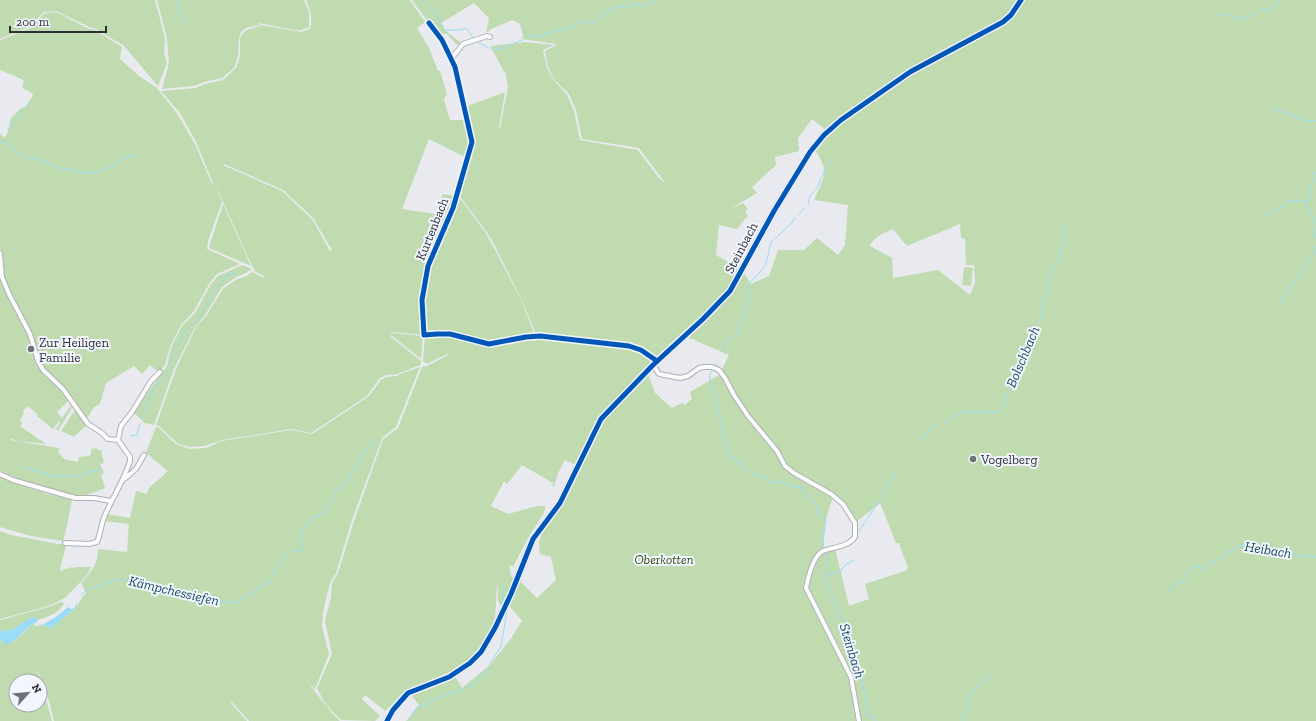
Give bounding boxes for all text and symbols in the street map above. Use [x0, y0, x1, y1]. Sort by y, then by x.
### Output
scale bar [10, 8, 106, 34]
text: 200 m [16, 15, 50, 29]
street label: Kurtenbach [413, 195, 452, 262]
street label: Steinbach [721, 219, 761, 276]
water label: Bolschbach [1003, 324, 1043, 390]
place label: Zur Heiligen Familie [39, 335, 109, 365]
marker: Zur Heiligen Familie [26, 344, 36, 354]
place label: Vogelberg [980, 452, 1038, 467]
marker: Vogelberg [968, 454, 978, 464]
water label: Heibach [1243, 538, 1293, 562]
park label: Oberkotten [634, 552, 694, 567]
water label: Kämpchessiefen [127, 572, 221, 610]
water label: Steinbach [836, 621, 868, 681]
north arrow [8, 673, 48, 713]
text: N [29, 682, 44, 696]

